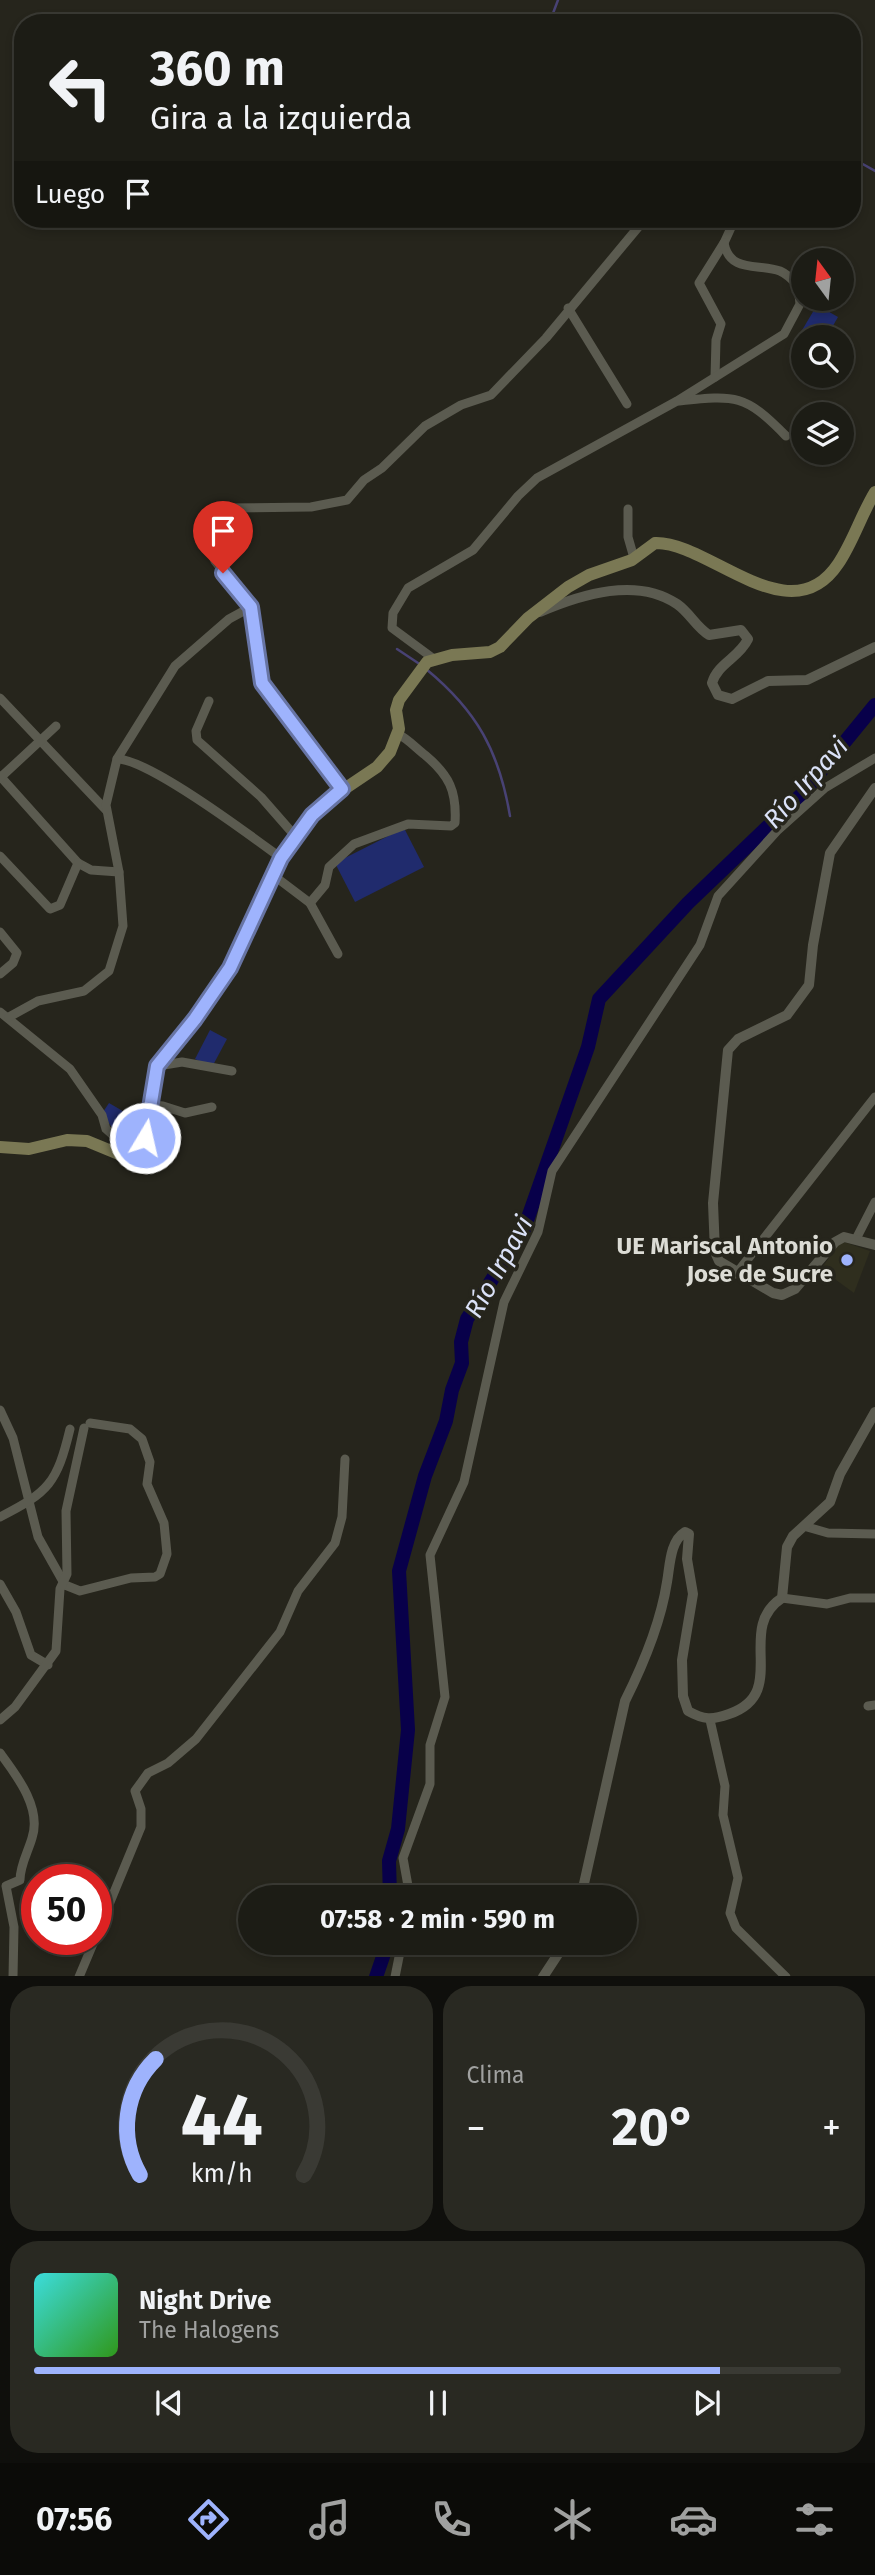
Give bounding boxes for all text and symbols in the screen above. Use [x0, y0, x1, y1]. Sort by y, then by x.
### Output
text: 360 m [150, 39, 285, 98]
icon: left [35, 42, 126, 133]
text: Gira a la izquierda [150, 99, 412, 137]
icon: arrive [119, 175, 157, 213]
text: Luego [35, 179, 105, 210]
north arrow [791, 248, 854, 312]
map controls [791, 248, 854, 465]
button: search [791, 325, 854, 388]
button: layers [791, 402, 854, 465]
pin [193, 501, 253, 573]
icon: arrive [204, 512, 242, 550]
water label: Río Irpavi [757, 731, 855, 835]
position arrow [108, 1101, 182, 1175]
water label: Río Irpavi [458, 1211, 540, 1323]
place label: UE Mariscal Antonio Jose de Sucre [617, 1232, 833, 1288]
marker: UE Mariscal Antonio Jose de Sucre [839, 1252, 855, 1268]
speed limit sign: 50 [21, 1864, 112, 1955]
text: 07:58 · 2 min · 590 m [320, 1904, 555, 1935]
text: Clima [467, 2061, 525, 2089]
text: 44 [180, 2077, 262, 2164]
text: 20° [612, 2096, 696, 2159]
text: − [467, 2105, 486, 2151]
text: + [822, 2105, 841, 2151]
text: km/h [190, 2158, 252, 2188]
text: Night Drive [139, 2285, 271, 2316]
text: The Halogens [139, 2316, 279, 2344]
icon: previous [150, 2384, 188, 2422]
icon: pause [419, 2384, 457, 2422]
icon: next [688, 2384, 726, 2422]
icon: directions [184, 2495, 233, 2544]
icon: music [305, 2495, 354, 2544]
icon: phone [427, 2495, 476, 2544]
icon: climate [548, 2495, 597, 2544]
icon: car [669, 2495, 718, 2544]
icon: filters [790, 2495, 839, 2544]
text: 07:56 [36, 2500, 112, 2538]

